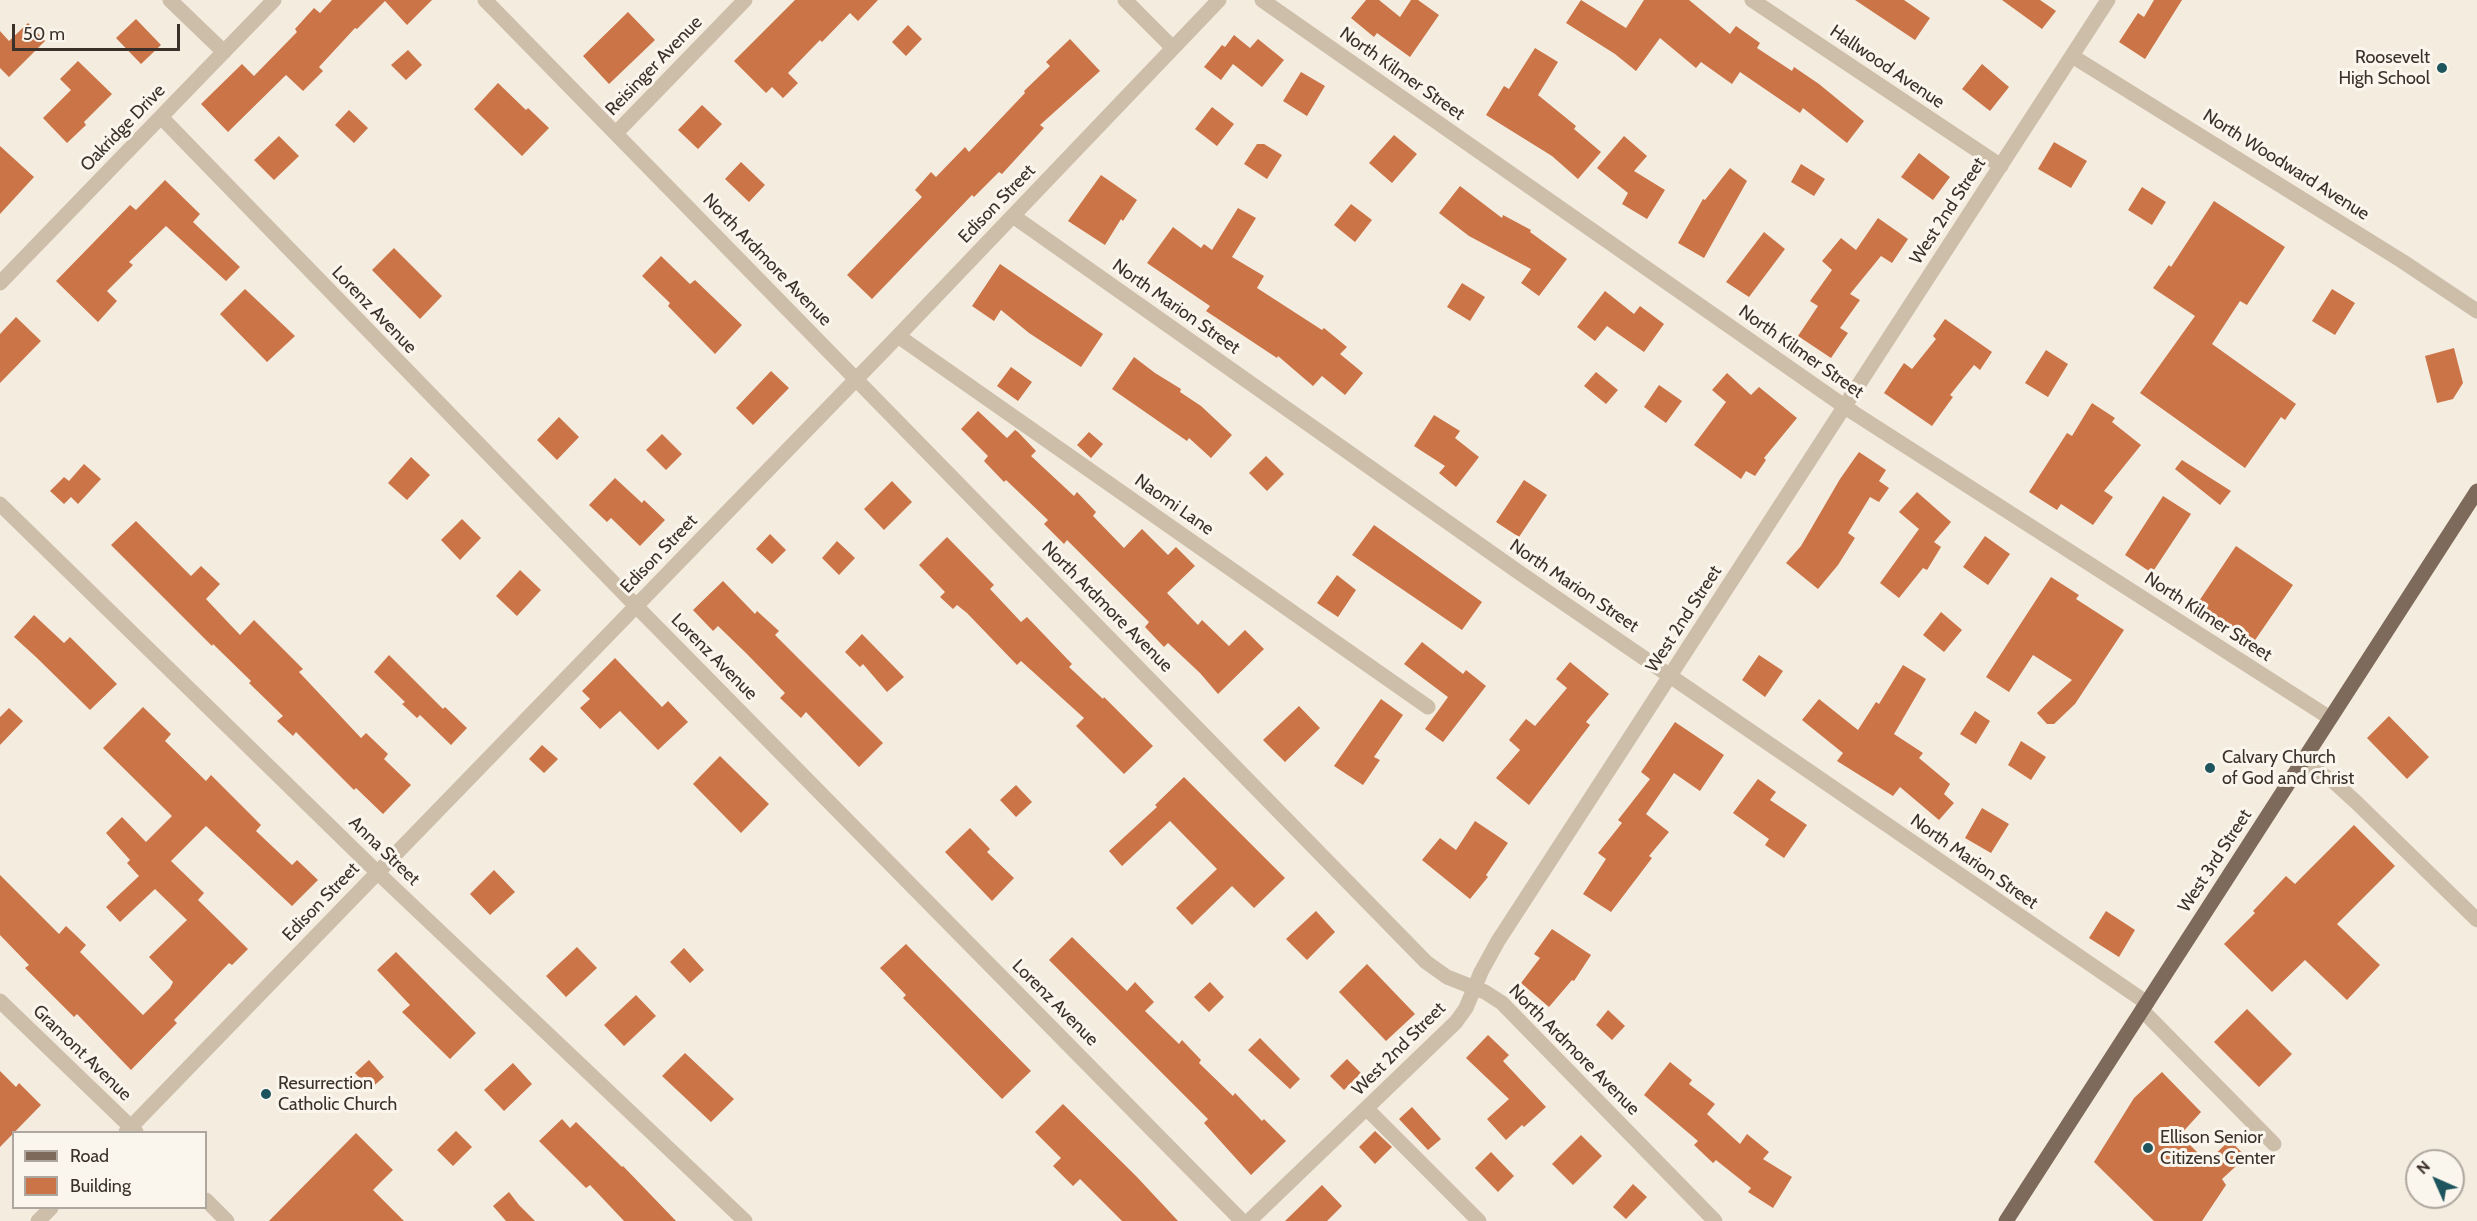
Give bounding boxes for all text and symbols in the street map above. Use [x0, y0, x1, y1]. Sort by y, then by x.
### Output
scale bar [15, 12, 183, 50]
street label: Reisinger Avenue [601, 12, 707, 120]
street label: Hallwood Avenue [1826, 21, 1948, 113]
text: 50 m [23, 23, 65, 45]
street label: North Kilmer Street [1335, 23, 1469, 125]
place label: Roosevelt High School [2338, 47, 2430, 90]
marker: Roosevelt High School [2435, 61, 2449, 75]
street label: Oakridge Drive [76, 80, 170, 176]
street label: North Woodward Avenue [2199, 105, 2373, 225]
street label: West 2nd Street [1905, 154, 1991, 268]
street label: Edison Street [954, 160, 1040, 248]
street label: North Ardmore Avenue [698, 189, 836, 331]
street label: North Marion Street [1108, 255, 1244, 359]
street label: Lorenz Avenue [327, 262, 421, 358]
street label: North Kilmer Street [1734, 301, 1868, 403]
street label: Naomi Lane [1130, 470, 1218, 540]
street label: Edison Street [616, 510, 702, 598]
street label: North Marion Street [1505, 535, 1643, 637]
street label: North Ardmore Avenue [1037, 537, 1177, 677]
street label: West 2nd Street [1641, 562, 1727, 676]
street label: North Kilmer Street [2140, 568, 2276, 666]
street label: Lorenz Avenue [666, 609, 762, 705]
place label: Calvary Church of God and Christ [2222, 747, 2354, 789]
marker: Calvary Church of God and Christ [2203, 761, 2217, 775]
street label: West 3rd Street [2174, 805, 2256, 917]
street label: North Marion Street [1906, 810, 2042, 914]
street label: Anna Street [344, 812, 424, 890]
street label: Edison Street [278, 858, 364, 946]
street label: Lorenz Avenue [1007, 955, 1103, 1051]
street label: North Ardmore Avenue [1504, 980, 1644, 1120]
street label: West 2nd Street [1348, 998, 1450, 1100]
street label: Gramont Avenue [28, 1000, 136, 1106]
place label: Resurrection Catholic Church [278, 1073, 397, 1116]
marker: Resurrection Catholic Church [259, 1087, 273, 1101]
place label: Ellison Senior Citizens Center [2160, 1127, 2275, 1170]
legend [12, 1131, 207, 1209]
marker: Ellison Senior Citizens Center [2141, 1141, 2155, 1155]
text: Road [70, 1145, 109, 1167]
north arrow [2405, 1149, 2465, 1209]
text: N [2413, 1157, 2434, 1178]
text: Building [70, 1175, 131, 1197]

